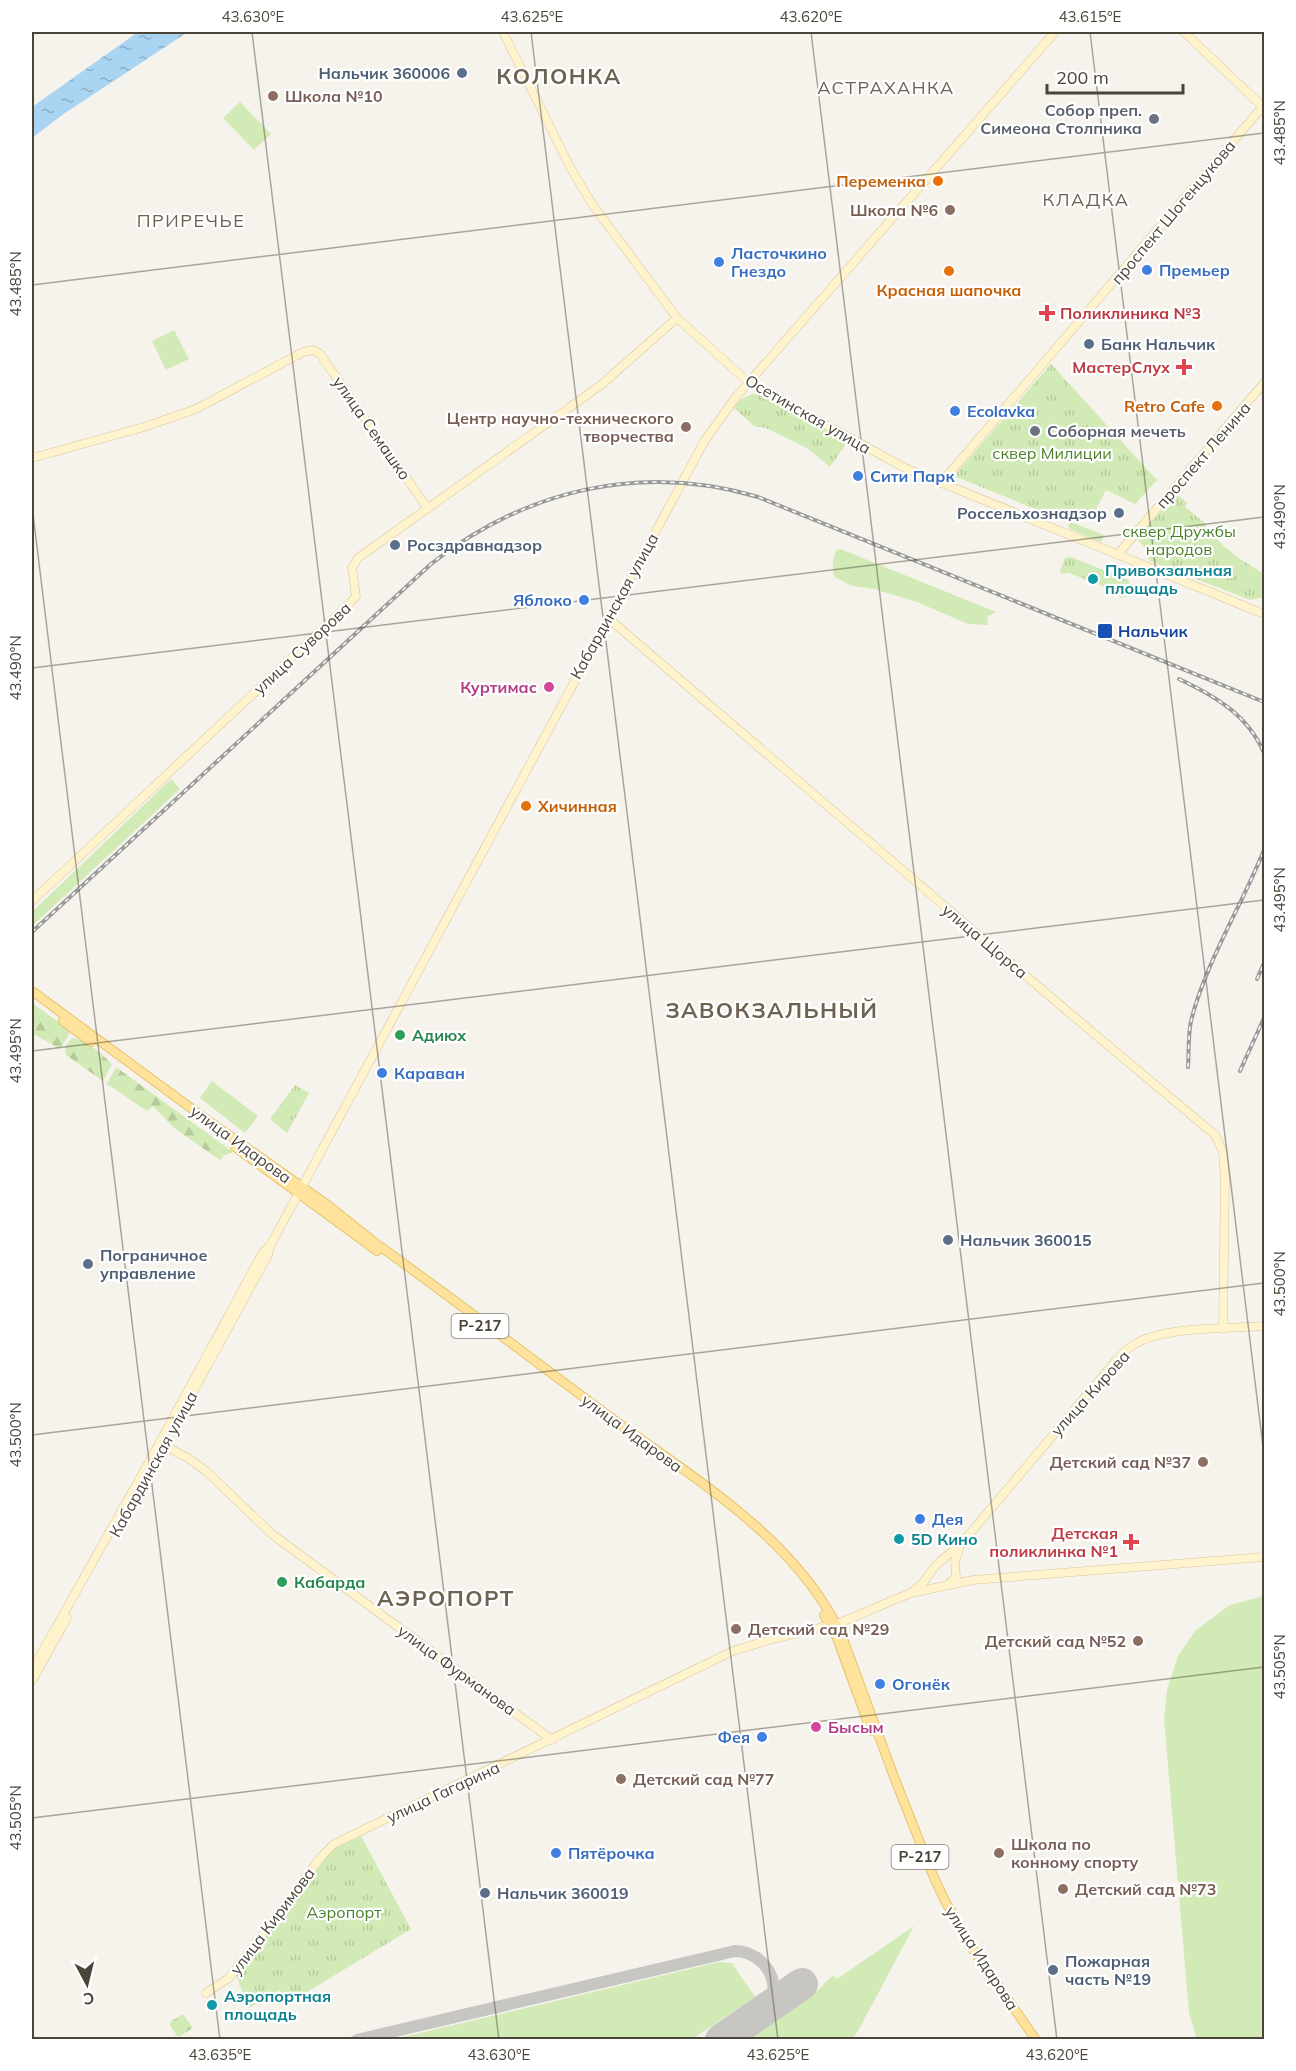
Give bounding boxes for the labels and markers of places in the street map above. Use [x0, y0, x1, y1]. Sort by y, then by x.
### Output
place label: Нальчик 360006 [318, 63, 450, 83]
marker: Нальчик 360006 [455, 66, 469, 80]
place label: Школа №10 [285, 86, 383, 106]
marker: Школа №10 [266, 89, 280, 103]
place label: Собор преп. Симеона Столпника [980, 100, 1142, 138]
marker: Собор преп. Симеона Столпника [1147, 112, 1161, 126]
place label: Переменка [836, 171, 926, 191]
marker: Переменка [931, 174, 945, 188]
place label: Школа №6 [850, 200, 938, 220]
marker: Школа №6 [943, 203, 957, 217]
place label: Ласточкино Гнездо [731, 243, 827, 281]
marker: Ласточкино Гнездо [712, 255, 726, 269]
place label: Премьер [1159, 260, 1230, 280]
marker: Премьер [1140, 263, 1154, 277]
marker: Красная шапочка [942, 264, 956, 278]
place label: Красная шапочка [876, 280, 1022, 300]
place label: Поликлиника №3 [1060, 303, 1201, 323]
marker: Поликлиника №3 [1038, 304, 1056, 322]
place label: Банк Нальчик [1101, 334, 1216, 354]
marker: Банк Нальчик [1082, 337, 1096, 351]
place label: МастерСлух [1072, 357, 1171, 377]
marker: МастерСлух [1175, 358, 1193, 376]
place label: Retro Cafe [1124, 396, 1205, 416]
marker: Retro Cafe [1210, 399, 1224, 413]
place label: Ecolavka [967, 401, 1035, 421]
marker: Ecolavka [948, 404, 962, 418]
place label: Центр научно-технического творчества [447, 408, 674, 446]
marker: Центр научно-технического творчества [679, 420, 693, 434]
place label: Соборная мечеть [1047, 421, 1186, 441]
marker: Соборная мечеть [1028, 424, 1042, 438]
place label: Сити Парк [870, 466, 955, 486]
marker: Сити Парк [851, 469, 865, 483]
place label: Россельхознадзор [957, 503, 1107, 523]
marker: Россельхознадзор [1112, 506, 1126, 520]
place label: Росздравнадзор [407, 535, 542, 555]
marker: Росздравнадзор [388, 538, 402, 552]
place label: Привокзальная площадь [1105, 560, 1232, 598]
marker: Привокзальная площадь [1086, 572, 1100, 586]
place label: Яблоко [513, 590, 572, 610]
marker: Яблоко [577, 593, 591, 607]
place label: Нальчик [1118, 621, 1188, 641]
marker: Нальчик [1096, 622, 1114, 640]
place label: Куртимас [460, 677, 537, 697]
marker: Куртимас [542, 680, 556, 694]
place label: Хичинная [537, 796, 617, 816]
marker: Хичинная [519, 799, 533, 813]
place label: Адиюх [412, 1025, 467, 1045]
marker: Адиюх [393, 1028, 407, 1042]
place label: Караван [394, 1063, 465, 1083]
marker: Караван [375, 1066, 389, 1080]
place label: Нальчик 360015 [960, 1230, 1092, 1250]
marker: Нальчик 360015 [941, 1233, 955, 1247]
place label: Пограничное управление [100, 1245, 207, 1283]
marker: Пограничное управление [81, 1257, 95, 1271]
place label: Детский сад №37 [1050, 1452, 1191, 1472]
marker: Детский сад №37 [1196, 1455, 1210, 1469]
place label: Дея [932, 1509, 963, 1529]
marker: Дея [913, 1512, 927, 1526]
place label: Детская поликлинка №1 [989, 1523, 1118, 1561]
place label: 5D Кино [911, 1529, 978, 1549]
marker: 5D Кино [892, 1532, 906, 1546]
marker: Детская поликлинка №1 [1122, 1533, 1140, 1551]
place label: Кабарда [294, 1572, 365, 1592]
marker: Кабарда [275, 1575, 289, 1589]
place label: Детский сад №29 [748, 1619, 889, 1639]
marker: Детский сад №29 [729, 1622, 743, 1636]
place label: Детский сад №52 [985, 1631, 1126, 1651]
marker: Детский сад №52 [1131, 1634, 1145, 1648]
place label: Огонёк [892, 1674, 951, 1694]
marker: Огонёк [873, 1677, 887, 1691]
place label: Бысым [828, 1717, 884, 1737]
marker: Бысым [809, 1720, 823, 1734]
place label: Фея [717, 1727, 750, 1747]
marker: Фея [755, 1730, 769, 1744]
place label: Детский сад №77 [633, 1769, 774, 1789]
marker: Детский сад №77 [614, 1772, 628, 1786]
place label: Школа по конному спорту [1011, 1834, 1139, 1872]
place label: Пятёрочка [568, 1843, 655, 1863]
marker: Пятёрочка [549, 1846, 563, 1860]
marker: Школа по конному спорту [992, 1846, 1006, 1860]
place label: Детский сад №73 [1075, 1879, 1216, 1899]
marker: Детский сад №73 [1056, 1882, 1070, 1896]
place label: Нальчик 360019 [497, 1883, 629, 1903]
marker: Нальчик 360019 [478, 1886, 492, 1900]
place label: Пожарная часть №19 [1065, 1951, 1151, 1989]
marker: Пожарная часть №19 [1046, 1963, 1060, 1977]
place label: Аэропортная площадь [224, 1986, 331, 2024]
marker: Аэропортная площадь [205, 1998, 219, 2012]

